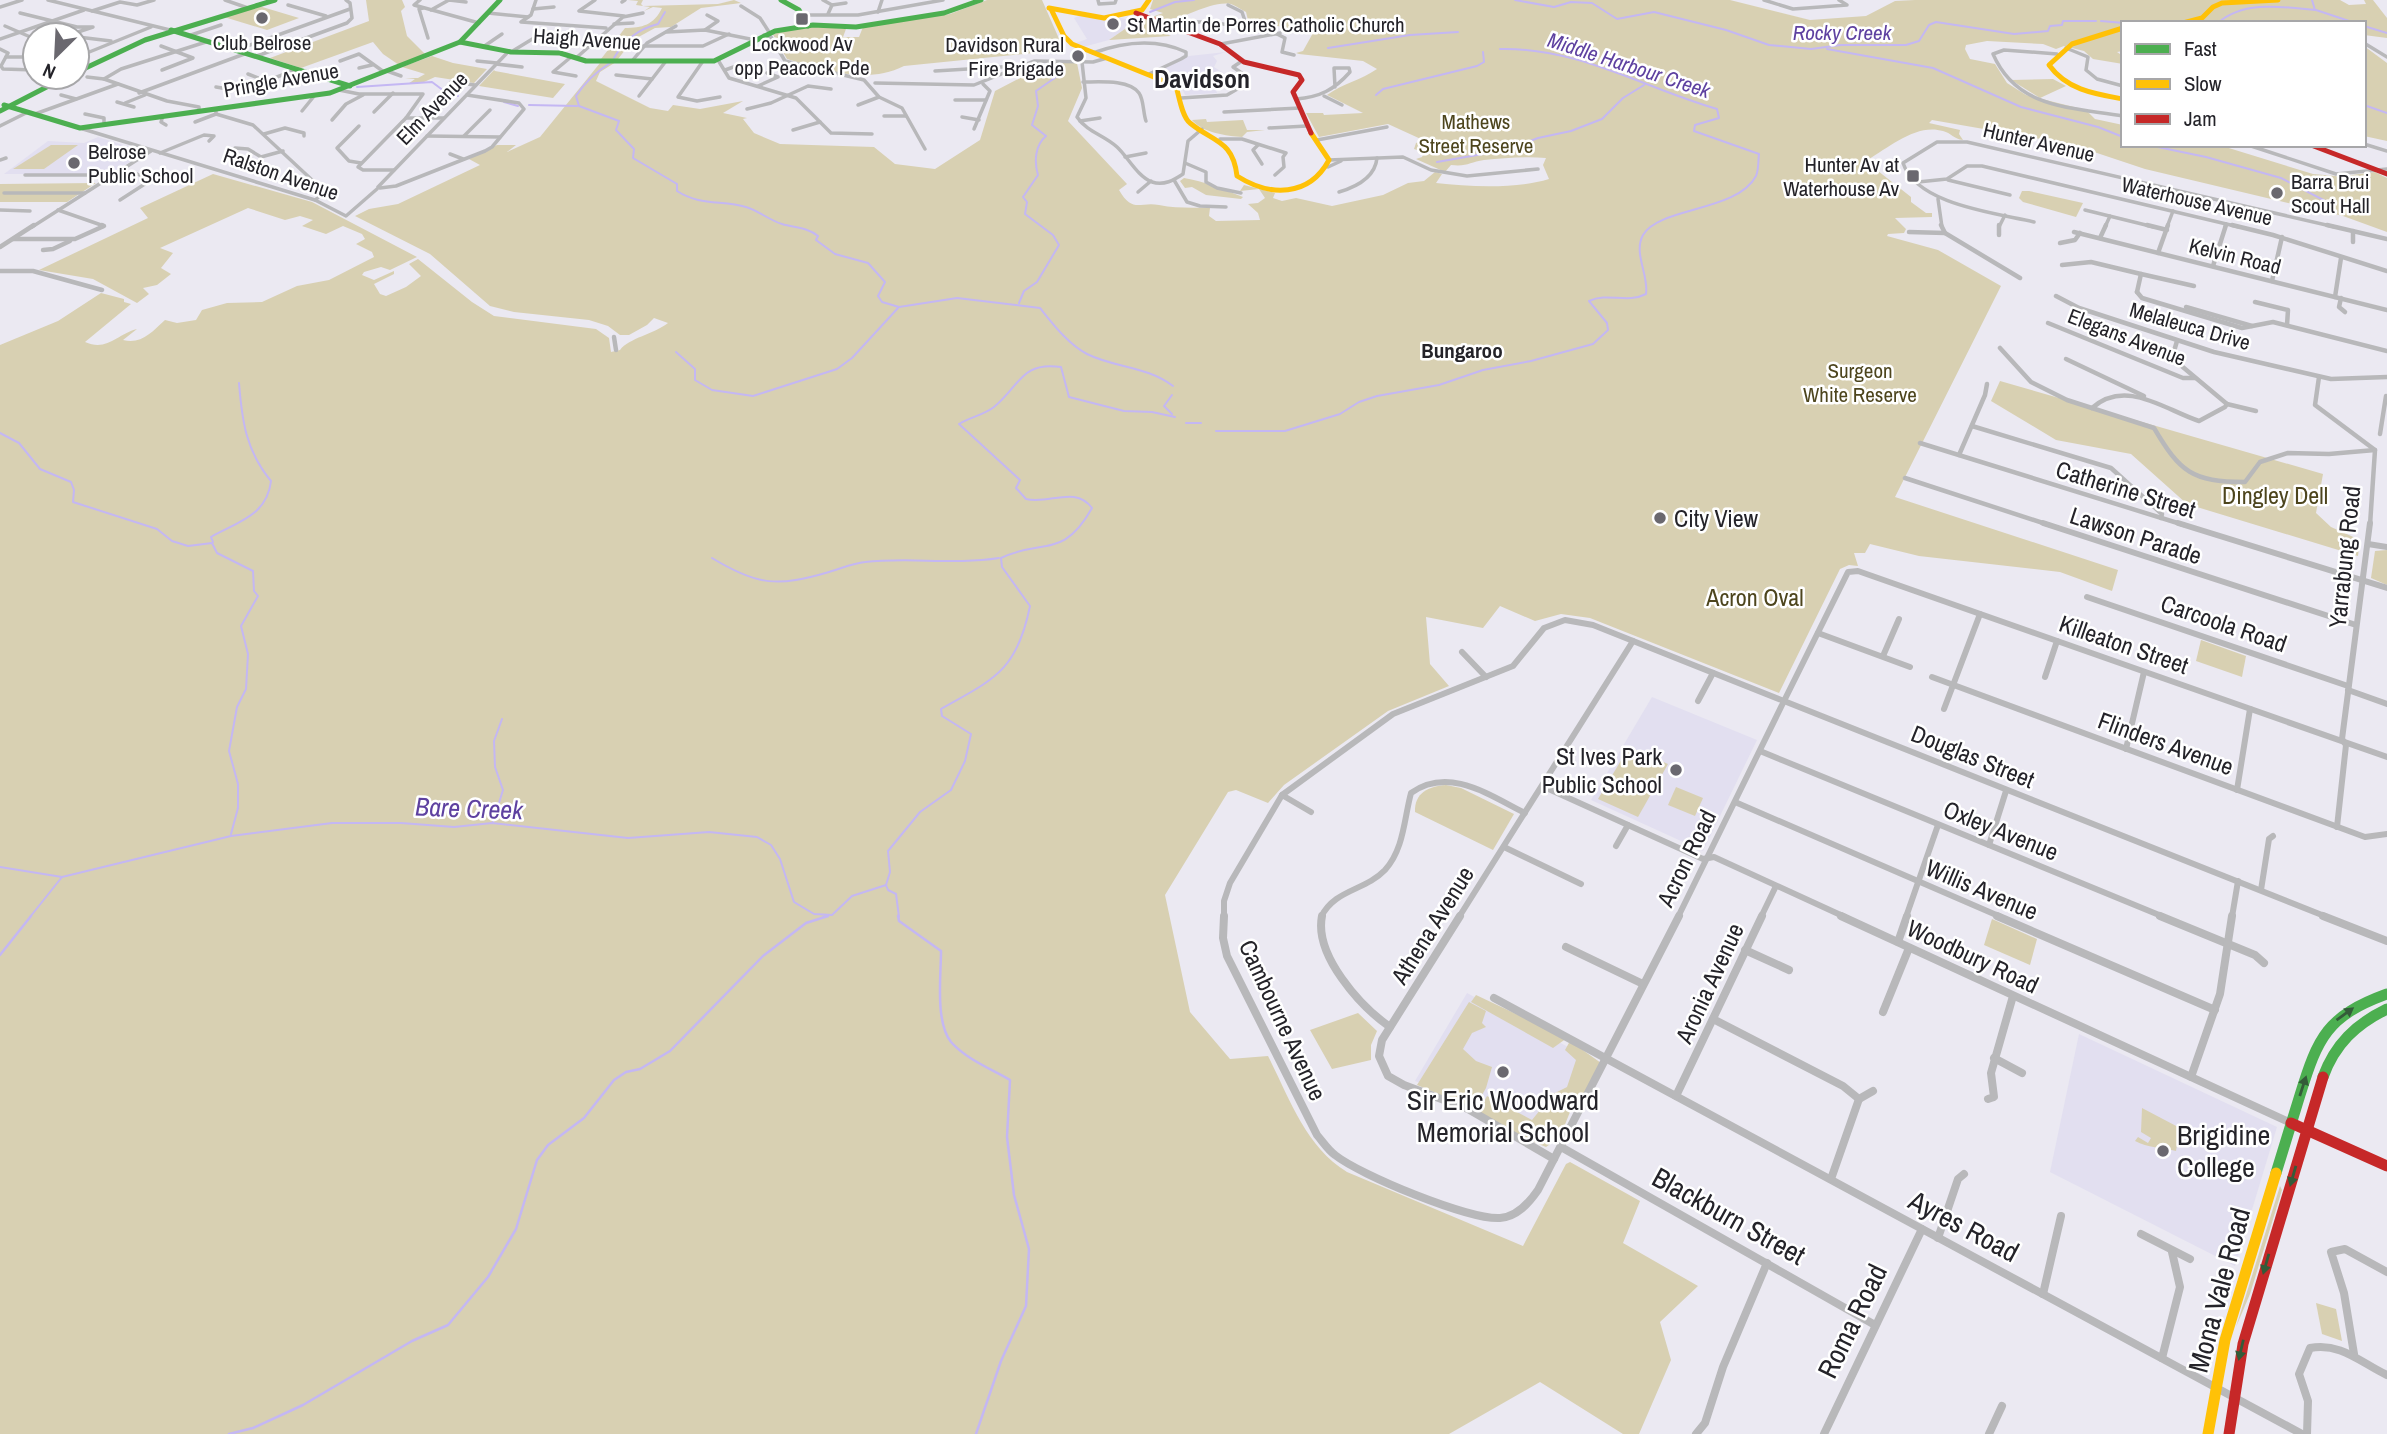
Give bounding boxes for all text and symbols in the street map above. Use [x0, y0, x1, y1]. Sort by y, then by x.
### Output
marker: Club Belrose [254, 10, 270, 26]
place label: St Martin de Porres Catholic Church [1127, 10, 1405, 39]
marker: Lockwood Av opp Peacock Pde [794, 11, 810, 27]
marker: St Martin de Porres Catholic Church [1105, 16, 1121, 32]
water label: Rocky Creek [1793, 18, 1893, 47]
north arrow [21, 21, 91, 91]
street label: Haigh Avenue [532, 21, 642, 57]
legend [2121, 21, 2366, 147]
water label: Middle Harbour Creek [1544, 25, 1715, 105]
place label: Club Belrose [213, 28, 311, 57]
place label: Lockwood Av opp Peacock Pde [735, 29, 870, 82]
place label: Davidson Rural Fire Brigade [945, 30, 1064, 83]
text: Fast [2184, 34, 2217, 63]
marker: Davidson Rural Fire Brigade [1070, 48, 1086, 64]
street label: Pringle Avenue [221, 56, 341, 104]
text: N [39, 57, 60, 86]
district label: Davidson [1154, 61, 1250, 96]
street label: Elm Avenue [390, 65, 474, 151]
text: Slow [2184, 69, 2222, 98]
text: Jam [2184, 104, 2217, 133]
park label: Mathews Street Reserve [1419, 107, 1533, 160]
street label: Hunter Avenue [1980, 115, 2098, 169]
place label: Belrose Public School [88, 137, 193, 190]
street label: Ralston Avenue [219, 141, 343, 207]
place label: Hunter Av at Waterhouse Av [1783, 150, 1899, 203]
marker: Belrose Public School [66, 155, 82, 171]
place label: Barra Brui Scout Hall [2291, 167, 2369, 220]
marker: Hunter Av at Waterhouse Av [1905, 168, 1921, 184]
street label: Waterhouse Avenue [2119, 170, 2275, 232]
marker: Barra Brui Scout Hall [2269, 185, 2285, 201]
street label: Kelvin Road [2186, 231, 2284, 281]
street label: Melaleuca Drive [2126, 295, 2254, 357]
street label: Elegans Avenue [2064, 301, 2190, 373]
district label: Bungaroo [1421, 336, 1503, 365]
park label: Surgeon White Reserve [1803, 356, 1917, 409]
street label: Catherine Street [2052, 453, 2200, 526]
park label: Dingley Dell [2222, 479, 2328, 511]
street label: Yarrabung Road [2321, 484, 2367, 630]
street label: Lawson Parade [2066, 499, 2206, 571]
place label: City View [1674, 502, 1759, 534]
marker: City View [1652, 510, 1668, 526]
park label: Acron Oval [1705, 581, 1804, 613]
street label: Carcoola Road [2157, 587, 2291, 659]
street label: Killeaton Street [2055, 607, 2193, 681]
street label: Flinders Avenue [2094, 704, 2238, 782]
street label: Douglas Street [1907, 717, 2040, 795]
place label: St Ives Park Public School [1542, 740, 1662, 800]
marker: St Ives Park Public School [1668, 762, 1684, 778]
water label: Bare Creek [415, 789, 525, 827]
street label: Oxley Avenue [1939, 792, 2063, 868]
street label: Acron Road [1648, 804, 1723, 913]
street label: Willis Avenue [1921, 851, 2043, 927]
street label: Athena Avenue [1383, 860, 1481, 991]
street label: Woodbury Road [1902, 912, 2044, 1000]
street label: Aronia Avenue [1667, 918, 1751, 1049]
street label: Cambourne Avenue [1232, 935, 1334, 1105]
one-way arrow [2336, 1008, 2354, 1022]
marker: Sir Eric Woodward Memorial School [1495, 1064, 1511, 1080]
one-way arrow [2298, 1076, 2308, 1097]
place label: Sir Eric Woodward Memorial School [1407, 1081, 1599, 1151]
place label: Brigidine College [2177, 1116, 2270, 1186]
marker: Brigidine College [2155, 1143, 2171, 1159]
street label: Blackburn Street [1646, 1158, 1812, 1274]
one-way arrow [2287, 1166, 2297, 1187]
street label: Ayres Road [1901, 1181, 2026, 1271]
street label: Mona Vale Road [2179, 1203, 2259, 1377]
one-way arrow [2261, 1254, 2271, 1275]
street label: Roma Road [1808, 1258, 1896, 1384]
one-way arrow [2236, 1340, 2247, 1362]

